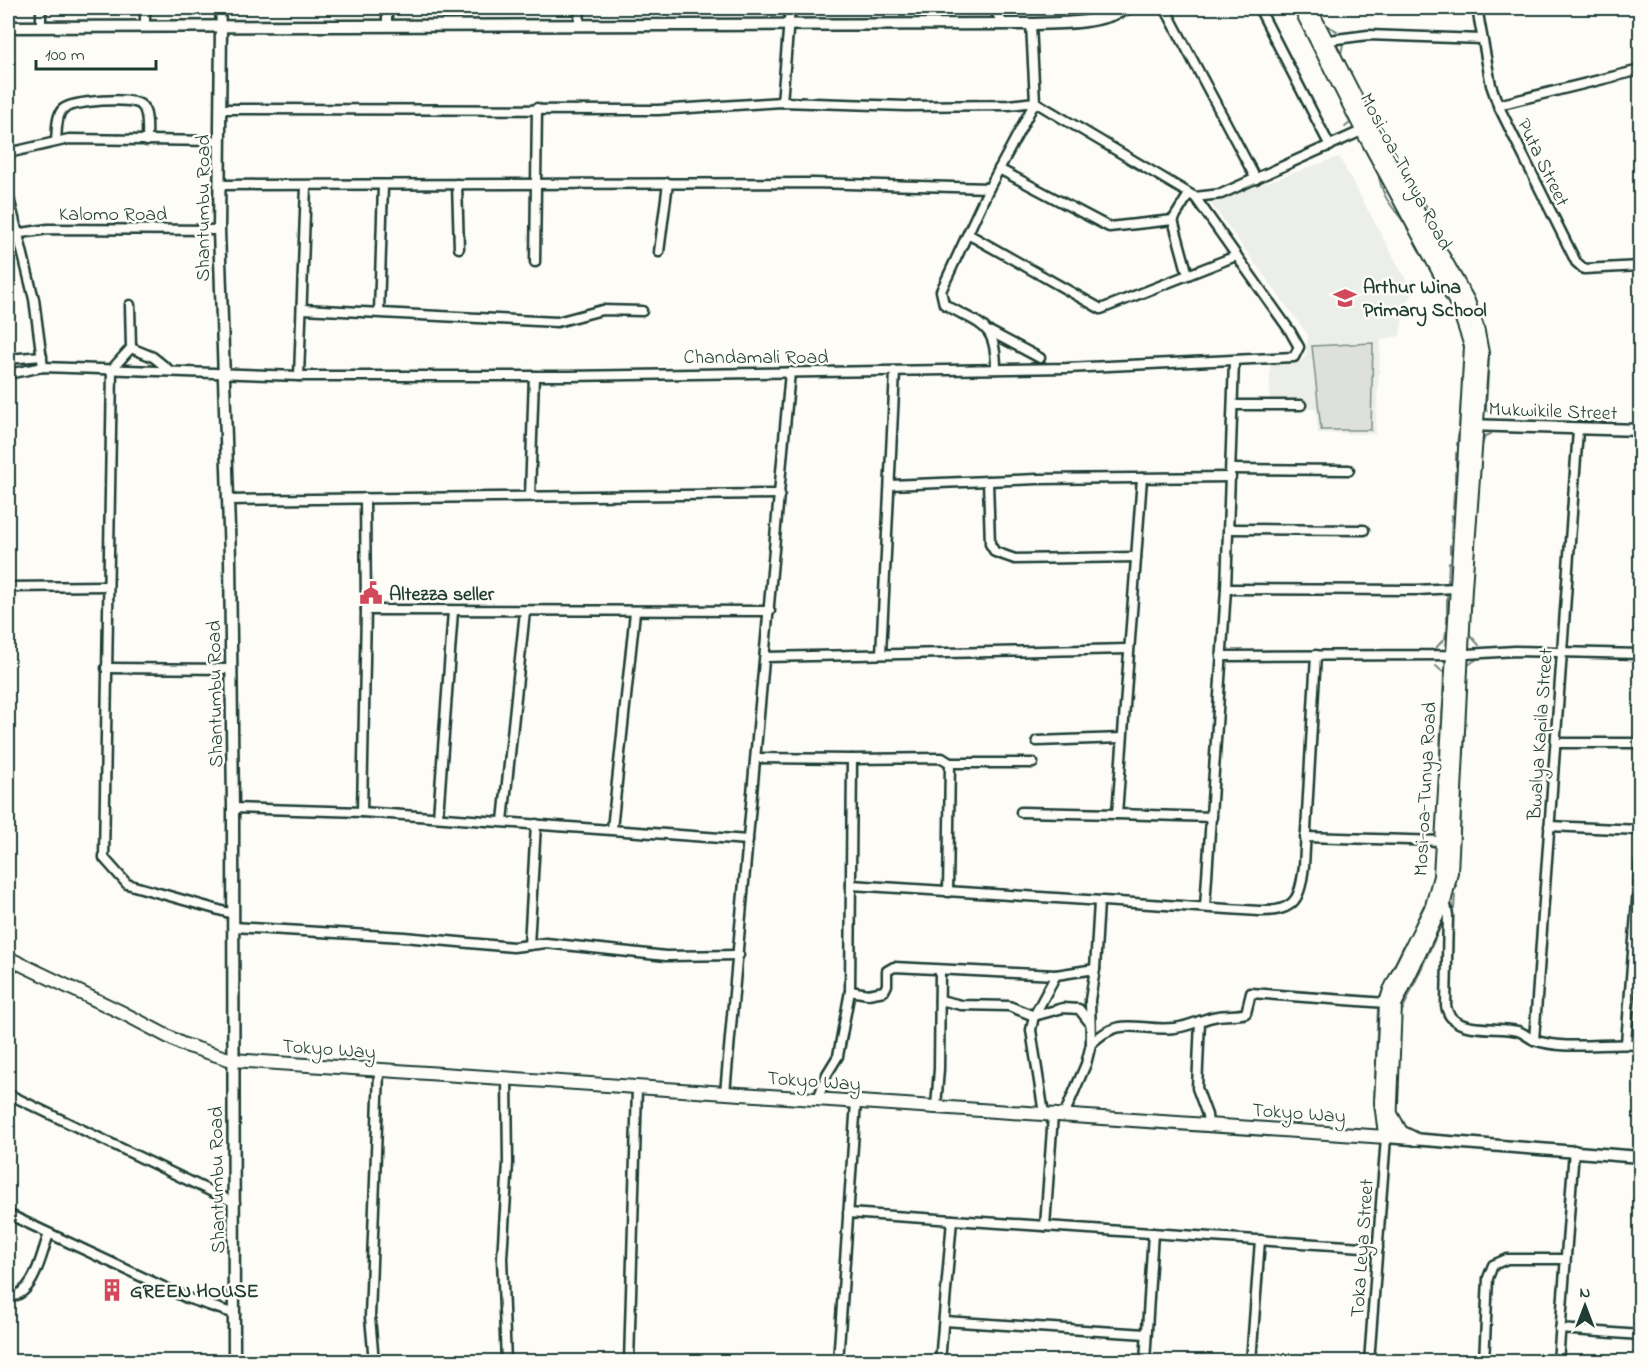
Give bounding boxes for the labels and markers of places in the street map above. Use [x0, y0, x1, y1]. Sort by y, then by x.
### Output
place label: Arthur Wina Primary School [1363, 274, 1487, 327]
school or university icon: Arthur Wina Primary School [1332, 285, 1358, 311]
public building icon: Altezza seller [358, 580, 384, 606]
place label: Altezza seller [389, 581, 495, 610]
building icon: GREEN HOUSE [99, 1277, 125, 1303]
place label: GREEN HOUSE [130, 1278, 259, 1307]

